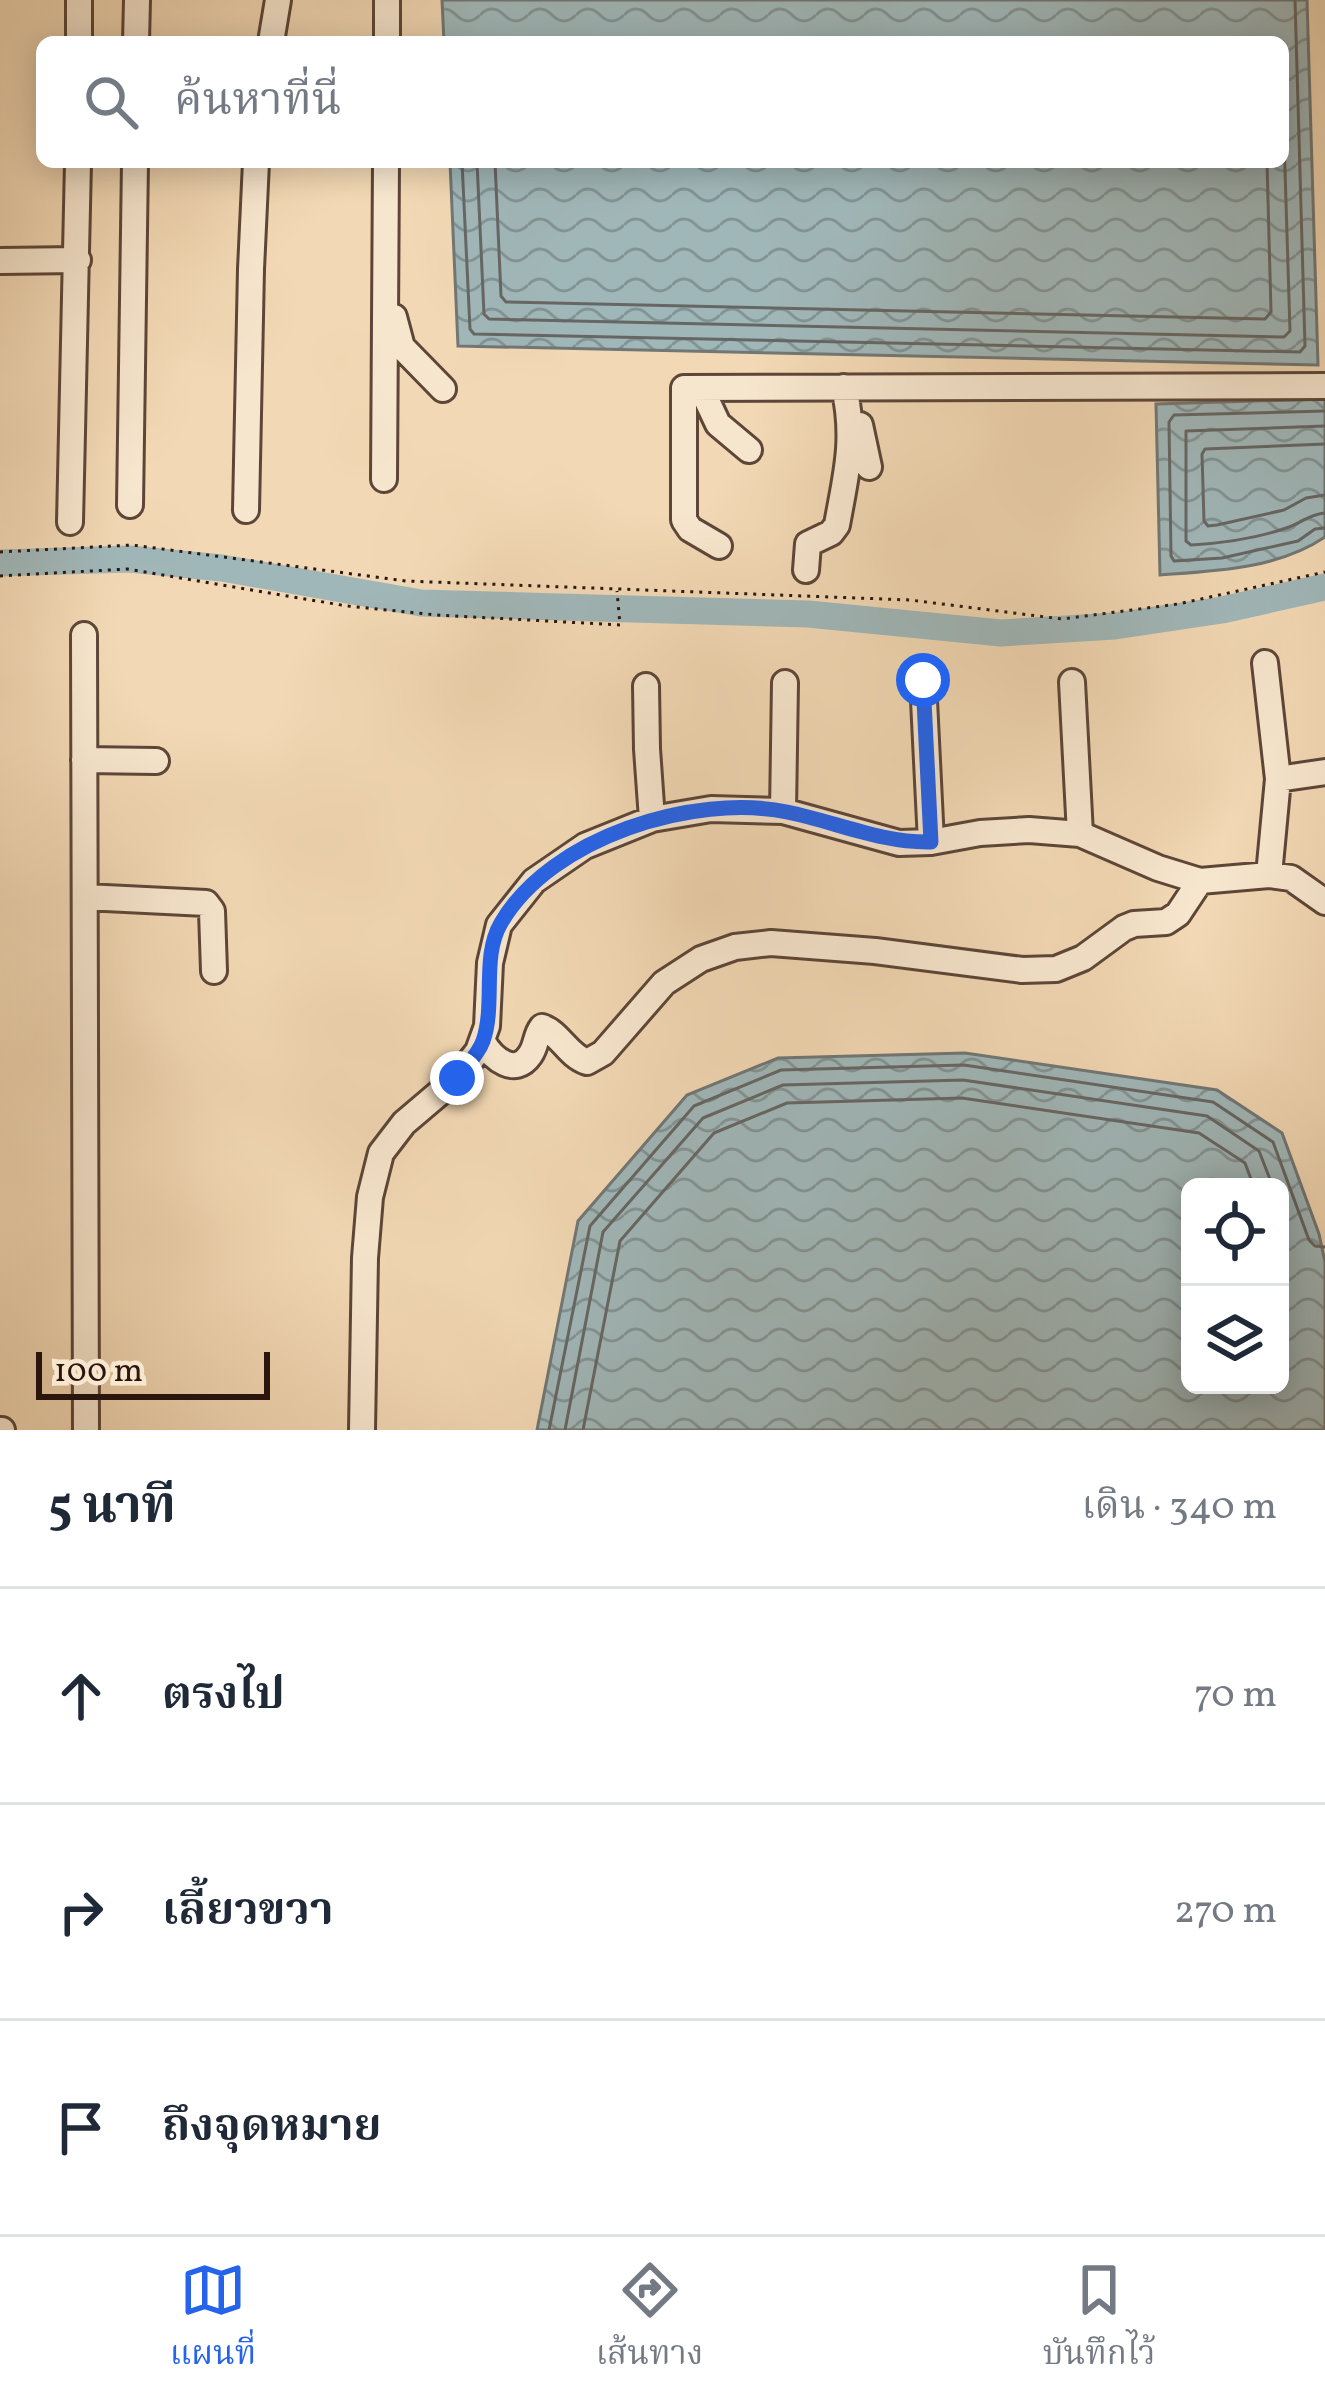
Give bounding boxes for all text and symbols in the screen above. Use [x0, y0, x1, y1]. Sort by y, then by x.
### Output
search box [36, 36, 1289, 168]
icon: search [78, 69, 144, 135]
text: ค้นหาที่นี่ [174, 71, 342, 134]
route start [896, 653, 950, 707]
route end [430, 1051, 484, 1105]
map controls [1181, 1178, 1289, 1394]
button: locate [1181, 1178, 1289, 1286]
button: layers [1181, 1286, 1289, 1394]
scale bar [36, 1346, 270, 1399]
text: 100 m [54, 1350, 143, 1396]
text: 5 นาที [48, 1473, 176, 1544]
text: เดิน · 340 m [1082, 1481, 1277, 1535]
icon: ahead [48, 1663, 114, 1729]
text: ตรงไป [162, 1665, 285, 1728]
text: 70 m [1194, 1669, 1277, 1723]
icon: right [48, 1879, 114, 1945]
text: เลี้ยวขวา [162, 1881, 334, 1944]
text: 270 m [1174, 1885, 1277, 1939]
icon: arrive [48, 2095, 114, 2161]
text: ถึงจุดหมาย [162, 2097, 382, 2160]
tab: แผนที่ [170, 2257, 256, 2382]
tab: เส้นทาง [596, 2257, 703, 2382]
tab: บันทึกไว้ [1043, 2257, 1155, 2382]

